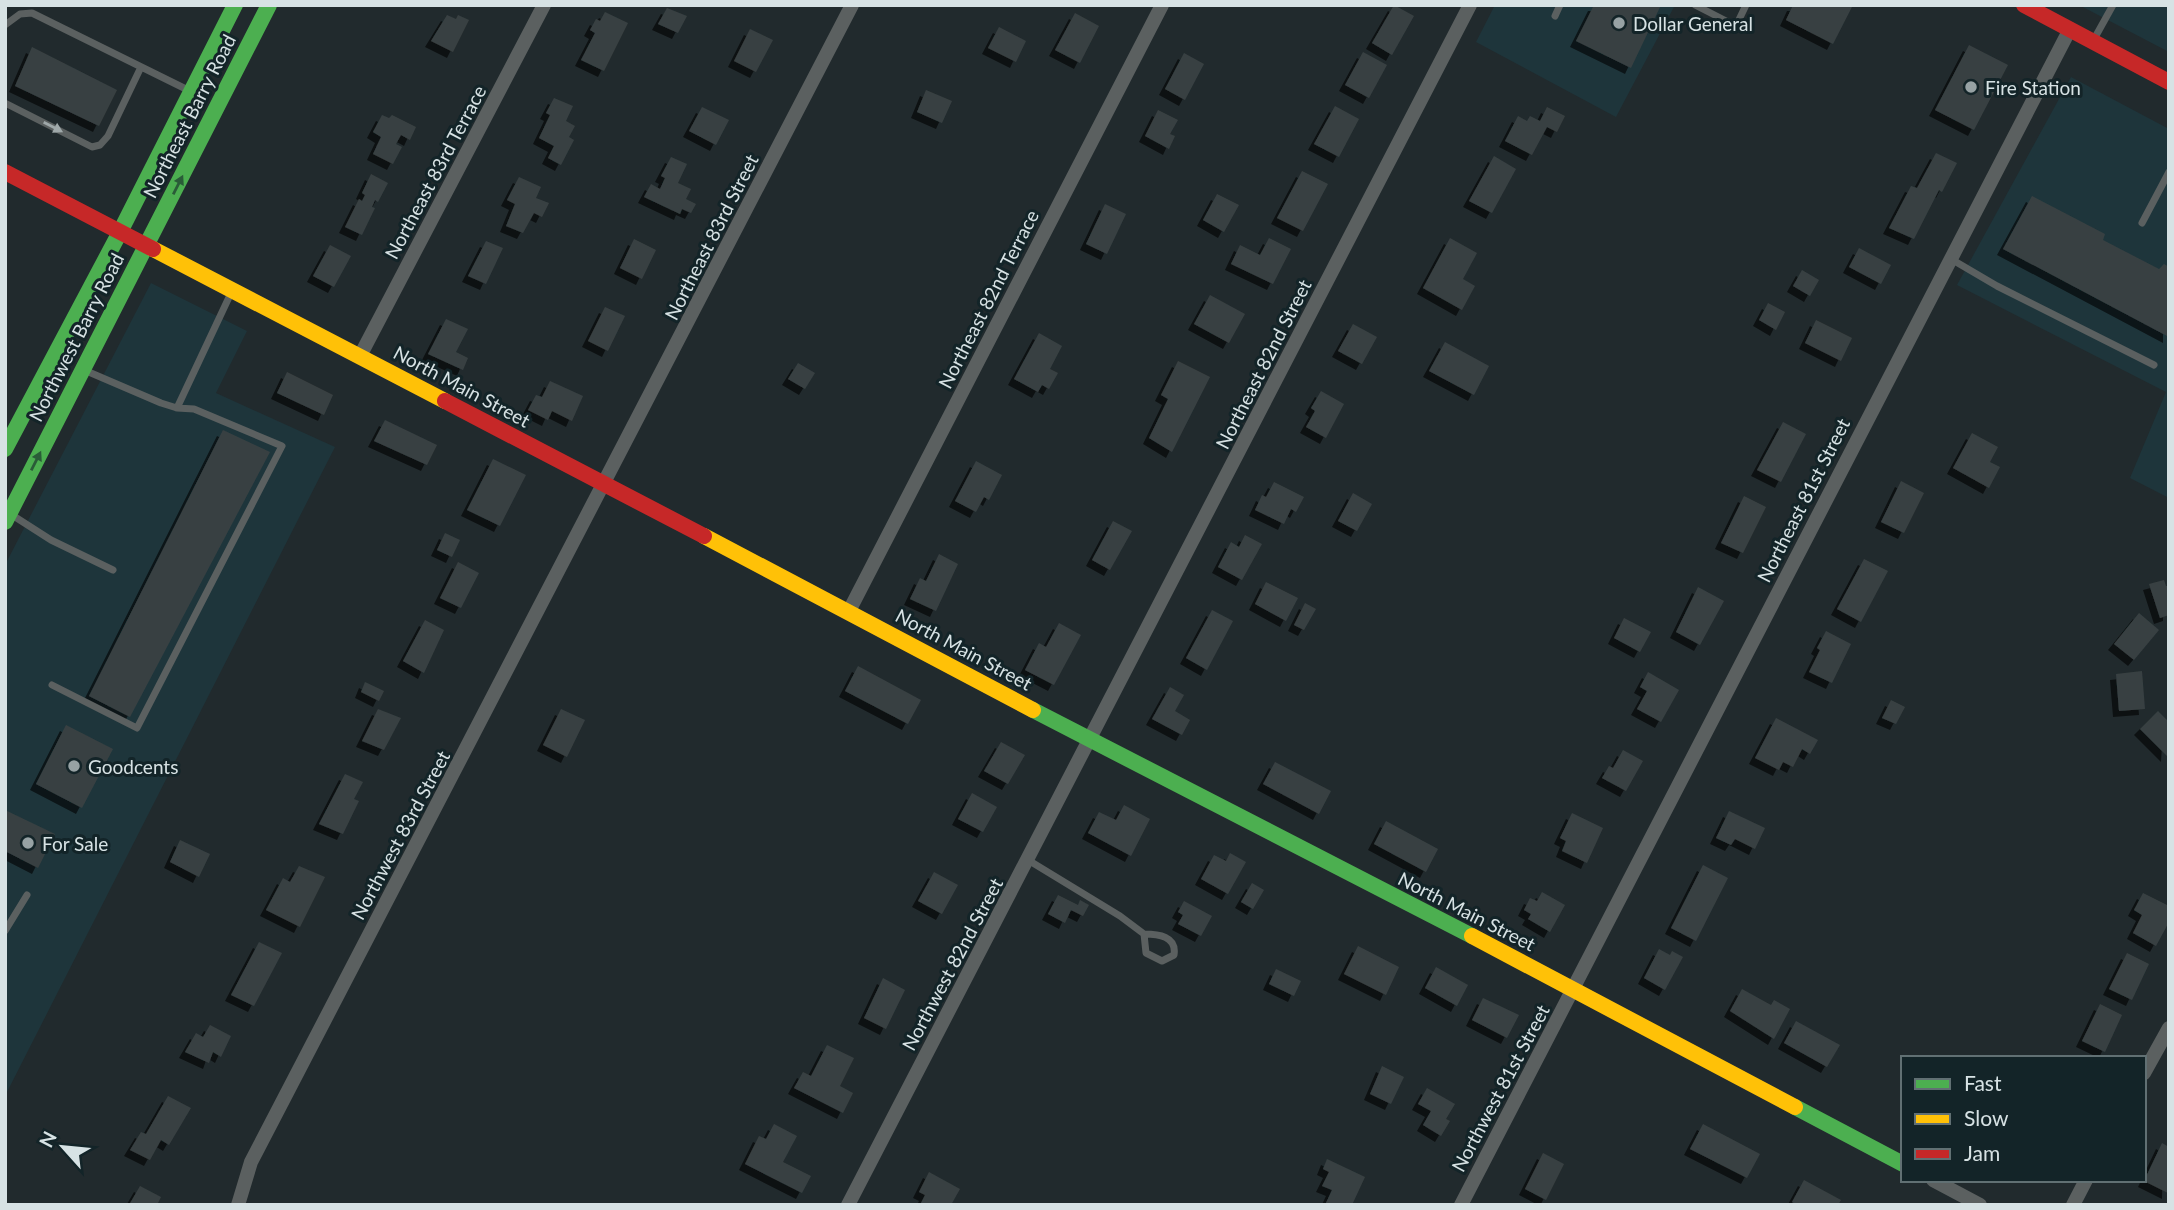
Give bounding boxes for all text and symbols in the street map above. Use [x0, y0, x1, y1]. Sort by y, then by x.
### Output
place label: Dollar General [1633, 12, 1753, 35]
marker: Dollar General [1611, 15, 1627, 31]
street label: Northeast Barry Road [138, 30, 240, 202]
place label: Fire Station [1985, 76, 2081, 99]
marker: Fire Station [1963, 79, 1979, 95]
street label: Northeast 83rd Terrace [379, 81, 491, 263]
one-way arrow [43, 121, 62, 133]
street label: Northeast 83rd Street [659, 150, 763, 324]
one-way arrow [172, 175, 183, 195]
street label: Northeast 82nd Terrace [933, 206, 1043, 392]
street label: Northwest Barry Road [24, 249, 128, 425]
street label: Northeast 82nd Street [1210, 275, 1316, 452]
street label: North Main Street [390, 340, 534, 432]
street label: Northeast 81st Street [1752, 414, 1854, 586]
one-way arrow [31, 451, 42, 471]
street label: North Main Street [892, 603, 1036, 695]
street label: Northwest 83rd Street [346, 746, 454, 923]
place label: Goodcents [88, 755, 178, 778]
marker: Goodcents [66, 758, 82, 774]
place label: For Sale [42, 832, 108, 855]
marker: For Sale [20, 835, 36, 851]
street label: North Main Street [1394, 866, 1540, 956]
street label: Northwest 82nd Street [897, 874, 1007, 1054]
street label: Northwest 81st Street [1446, 1000, 1554, 1175]
legend [1901, 1056, 2146, 1182]
text: Fast [1964, 1070, 2002, 1095]
text: Slow [1964, 1105, 2009, 1130]
north arrow [28, 1112, 98, 1182]
text: N [34, 1127, 61, 1151]
text: Jam [1964, 1140, 2000, 1165]

